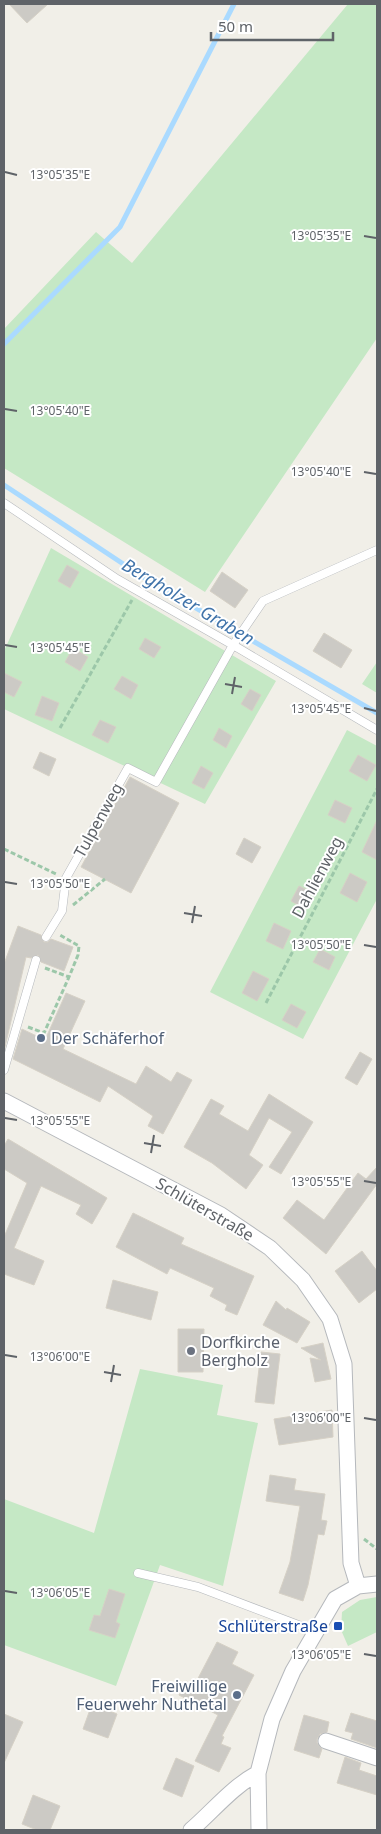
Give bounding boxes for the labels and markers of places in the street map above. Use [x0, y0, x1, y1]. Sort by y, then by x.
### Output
place label: Der Schäferhof [51, 1027, 166, 1049]
marker: Der Schäferhof [35, 1032, 47, 1044]
place label: Dorfkirche Bergholz [201, 1331, 280, 1371]
marker: Dorfkirche Bergholz [185, 1345, 197, 1357]
place label: Schlüterstraße [218, 1615, 328, 1637]
marker: Schlüterstraße [332, 1620, 344, 1632]
place label: Freiwillige Feuerwehr Nuthetal [76, 1675, 227, 1715]
marker: Freiwillige Feuerwehr Nuthetal [231, 1689, 243, 1701]

